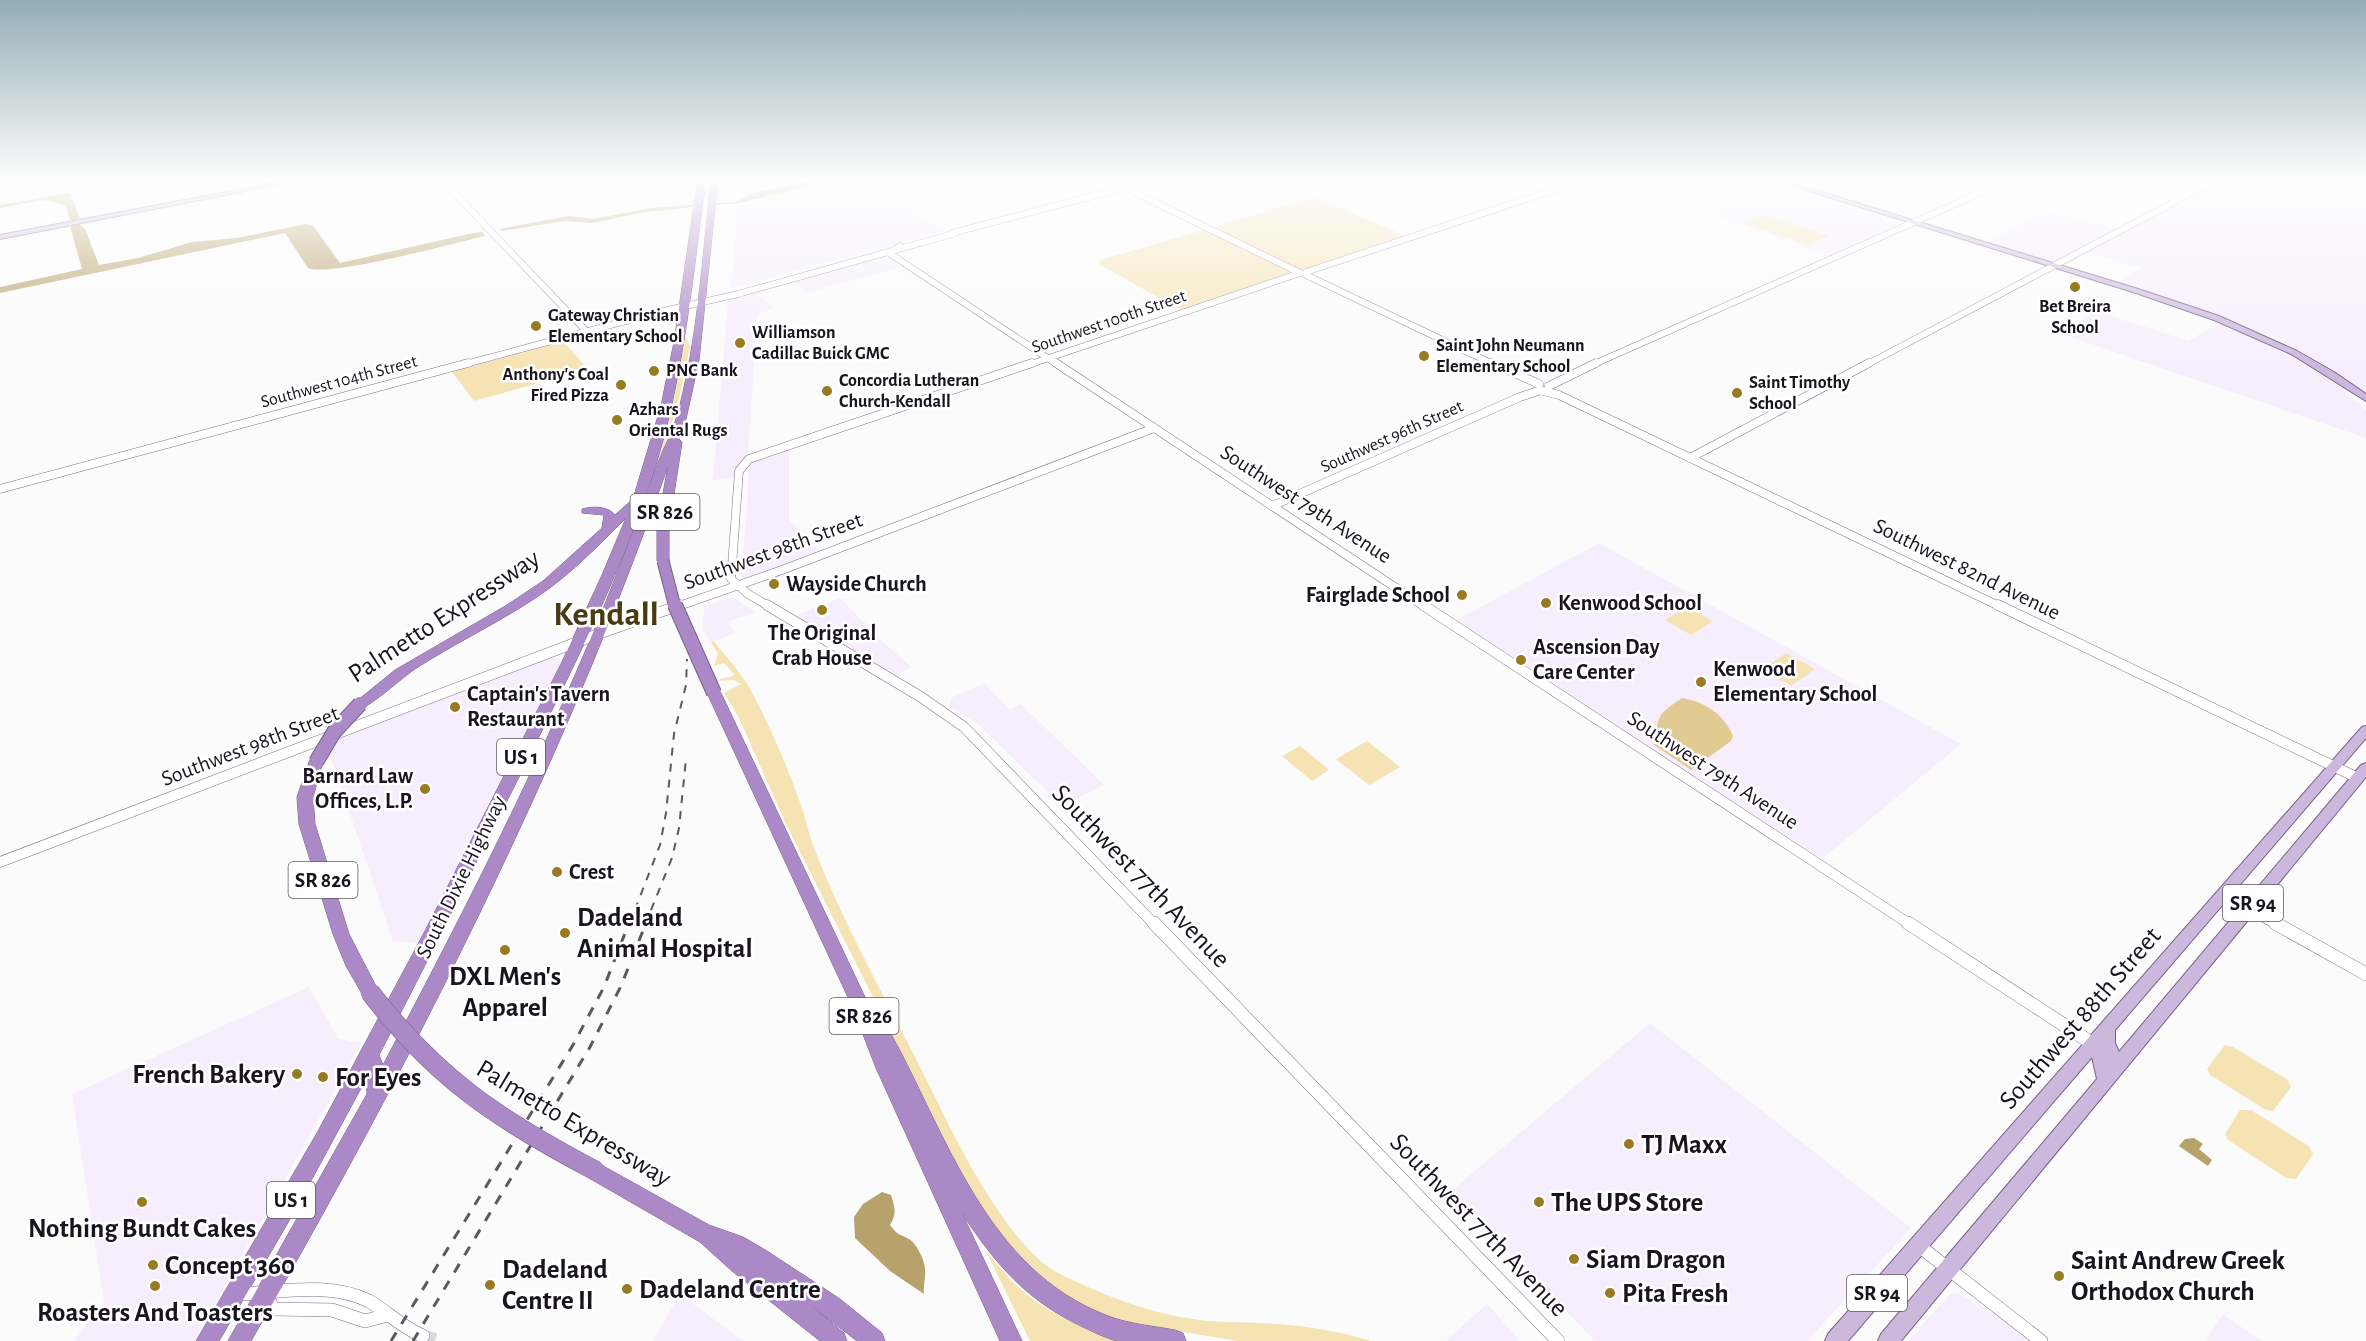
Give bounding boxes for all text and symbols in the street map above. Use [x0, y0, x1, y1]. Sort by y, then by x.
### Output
marker: Bet Breira School [2068, 280, 2082, 294]
street label: Southwest 100th Street [1029, 287, 1189, 357]
place label: Bet Breira School [2039, 298, 2111, 337]
place label: Gateway Christian Elementary School [548, 307, 683, 346]
marker: Gateway Christian Elementary School [529, 319, 543, 333]
place label: Williamson Cadillac Buick GMC [752, 324, 890, 363]
marker: Williamson Cadillac Buick GMC [733, 336, 747, 350]
place label: Saint John Neumann Elementary School [1436, 337, 1585, 376]
marker: Saint John Neumann Elementary School [1417, 349, 1431, 363]
street label: Southwest 104th Street [259, 352, 419, 412]
place label: PNC Bank [666, 362, 738, 380]
marker: PNC Bank [647, 364, 661, 378]
place label: Anthony's Coal Fired Pizza [502, 366, 609, 405]
place label: Concordia Lutheran Church-Kendall [839, 372, 979, 411]
place label: Saint Timothy School [1749, 374, 1851, 413]
marker: Anthony's Coal Fired Pizza [614, 378, 628, 392]
marker: Concordia Lutheran Church-Kendall [820, 384, 834, 398]
marker: Saint Timothy School [1730, 386, 1744, 400]
street label: Southwest 96th Street [1318, 397, 1466, 477]
place label: Azhars Oriental Rugs [629, 401, 727, 440]
marker: Azhars Oriental Rugs [610, 413, 624, 427]
street label: Southwest 79th Avenue [1216, 441, 1396, 567]
road number: SR 826 [630, 494, 700, 530]
street label: Southwest 98th Street [681, 508, 865, 594]
street label: Southwest 82nd Avenue [1870, 514, 2064, 624]
street label: Palmetto Expressway [344, 544, 545, 689]
place label: Wayside Church [786, 573, 927, 596]
marker: Wayside Church [767, 577, 781, 591]
place label: Fairglade School [1306, 584, 1450, 606]
marker: Fairglade School [1455, 588, 1469, 602]
place label: Kenwood School [1558, 592, 1702, 614]
marker: Kenwood School [1539, 596, 1553, 610]
district label: Kendall [553, 598, 659, 632]
marker: The Original Crab House [815, 603, 829, 617]
place label: The Original Crab House [768, 622, 876, 669]
place label: Ascension Day Care Center [1533, 636, 1660, 683]
marker: Ascension Day Care Center [1514, 653, 1528, 667]
place label: Kenwood Elementary School [1713, 658, 1877, 706]
marker: Kenwood Elementary School [1694, 675, 1708, 689]
place label: Captain's Tavern Restaurant [467, 683, 610, 730]
marker: Captain's Tavern Restaurant [448, 700, 462, 714]
street label: Southwest 98th Street [158, 702, 342, 790]
street label: Southwest 79th Avenue [1623, 707, 1803, 833]
road number: US 1 [497, 739, 545, 775]
place label: Barnard Law Offices, L.P. [302, 765, 414, 812]
street label: Southwest 77th Avenue [1047, 779, 1235, 973]
marker: Barnard Law Offices, L.P. [418, 782, 432, 796]
street label: South Dixie Highway [412, 792, 510, 962]
place label: Crest [569, 861, 615, 883]
road number: SR 826 [288, 862, 358, 898]
marker: Crest [550, 865, 564, 879]
road number: SR 94 [2223, 885, 2283, 921]
place label: Dadeland Animal Hospital [577, 904, 753, 962]
street label: Southwest 88th Street [1994, 922, 2166, 1114]
marker: Dadeland Animal Hospital [558, 926, 572, 940]
marker: DXL Men's Apparel [498, 943, 512, 957]
place label: DXL Men's Apparel [449, 963, 561, 1021]
road number: SR 826 [830, 998, 898, 1034]
street label: Palmetto Expressway [471, 1054, 676, 1193]
place label: French Bakery [132, 1061, 286, 1089]
place label: For Eyes [335, 1064, 421, 1092]
marker: French Bakery [290, 1067, 304, 1081]
marker: For Eyes [316, 1070, 330, 1084]
street label: Southwest 77th Avenue [1385, 1128, 1573, 1322]
place label: TJ Maxx [1641, 1131, 1727, 1158]
marker: TJ Maxx [1622, 1137, 1636, 1151]
road number: US 1 [267, 1182, 315, 1218]
place label: The UPS Store [1551, 1189, 1703, 1216]
marker: Nothing Bundt Cakes [135, 1195, 149, 1209]
marker: The UPS Store [1532, 1195, 1546, 1209]
place label: Nothing Bundt Cakes [28, 1215, 256, 1242]
place label: Siam Dragon [1586, 1246, 1726, 1273]
place label: Saint Andrew Greek Orthodox Church [2071, 1247, 2286, 1305]
place label: Concept 360 [165, 1252, 295, 1279]
marker: Siam Dragon [1567, 1252, 1581, 1266]
place label: Dadeland Centre II [502, 1256, 608, 1314]
marker: Concept 360 [146, 1258, 160, 1272]
marker: Saint Andrew Greek Orthodox Church [2052, 1269, 2066, 1283]
road number: SR 94 [1847, 1275, 1907, 1311]
place label: Dadeland Centre [639, 1276, 821, 1303]
marker: Dadeland Centre II [483, 1278, 497, 1292]
marker: Roasters And Toasters [148, 1279, 162, 1293]
place label: Pita Fresh [1622, 1280, 1729, 1307]
marker: Dadeland Centre [620, 1282, 634, 1296]
marker: Pita Fresh [1603, 1286, 1617, 1300]
place label: Roasters And Toasters [37, 1299, 273, 1326]

